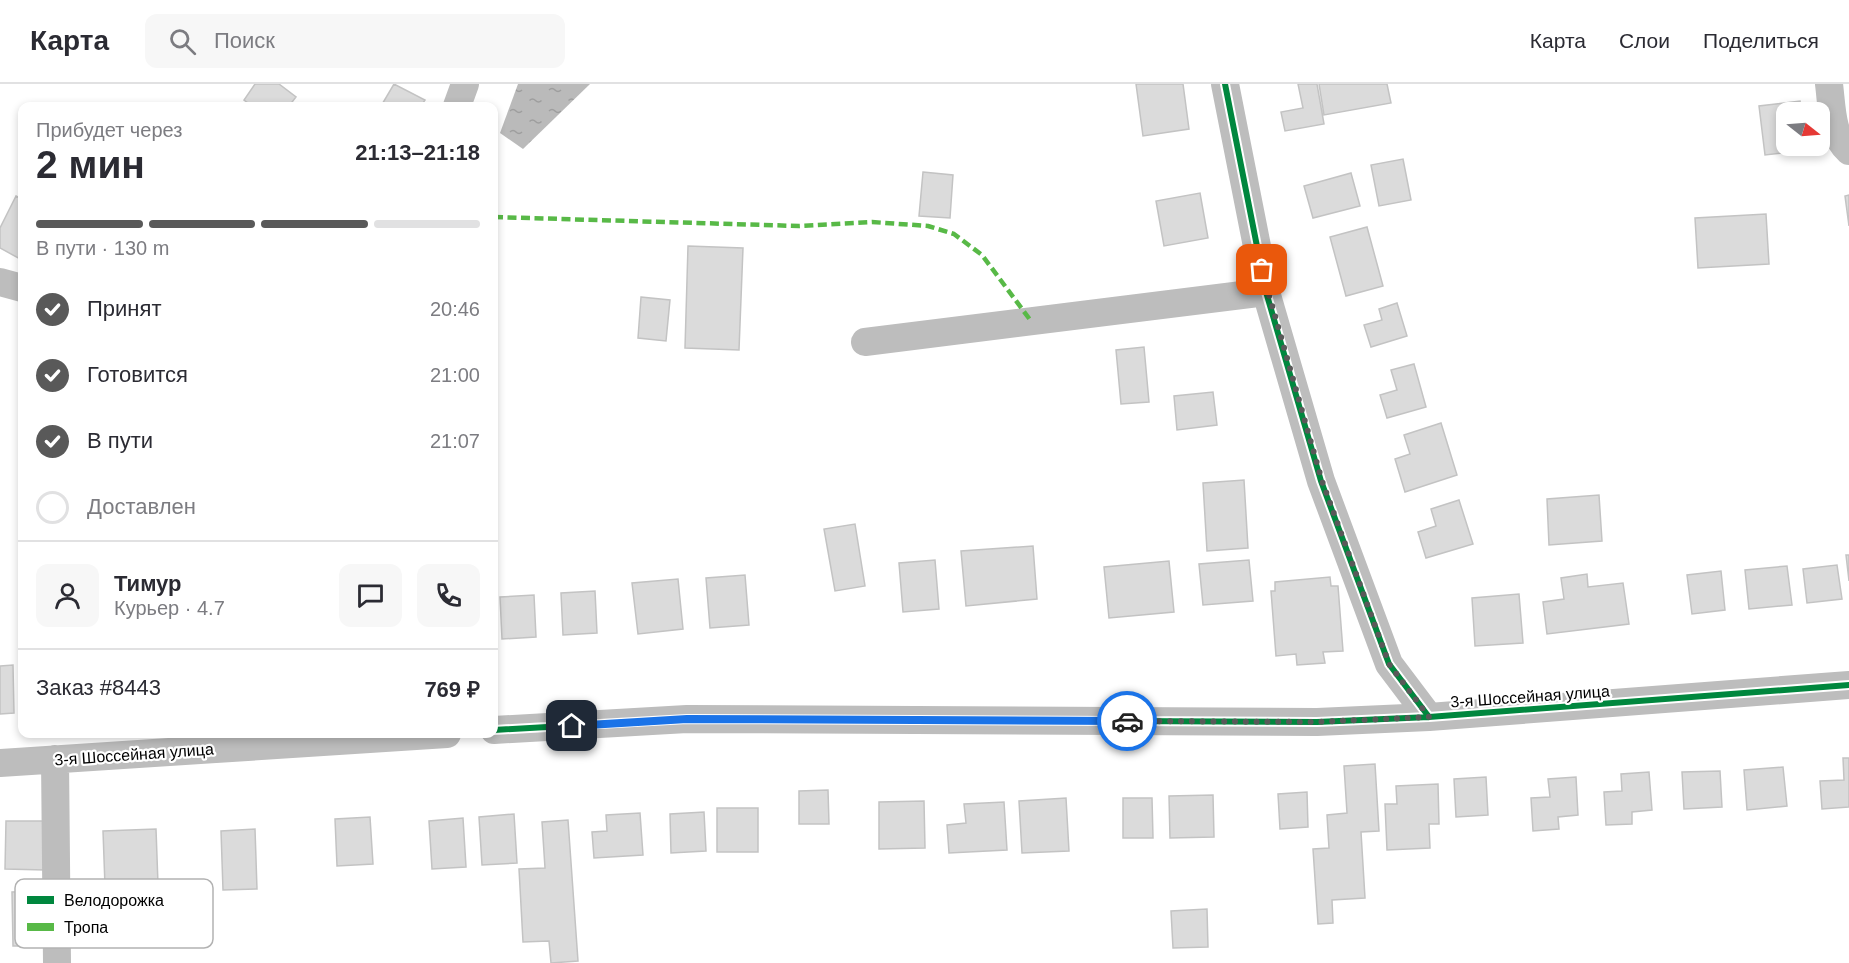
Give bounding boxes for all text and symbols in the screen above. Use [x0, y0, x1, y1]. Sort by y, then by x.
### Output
search box [145, 14, 565, 68]
text: Карта [30, 25, 109, 56]
icon: search [166, 25, 199, 58]
text: Поиск [214, 28, 275, 53]
text: Карта [1530, 29, 1586, 52]
text: Слои [1619, 29, 1670, 52]
text: Поделиться [1703, 29, 1819, 52]
north arrow [1776, 102, 1830, 156]
map controls [1776, 102, 1830, 156]
text: Прибудет через [36, 119, 182, 141]
text: 21:13–21:18 [355, 140, 480, 165]
text: 2 мин [36, 143, 145, 186]
text: В пути · 130 m [36, 237, 169, 259]
pin [1236, 244, 1287, 295]
icon: bag [1245, 253, 1278, 286]
icon: check [36, 293, 69, 326]
text: Принят [87, 296, 161, 321]
text: 20:46 [430, 298, 480, 320]
icon: check [36, 359, 69, 392]
text: Готовится [87, 362, 188, 387]
text: 21:00 [430, 364, 480, 386]
icon: check [36, 425, 69, 458]
text: В пути [87, 428, 153, 453]
text: 21:07 [430, 430, 480, 452]
text: Доставлен [87, 494, 196, 519]
button: person [36, 564, 99, 627]
button: chat [339, 564, 402, 627]
button: phone [417, 564, 480, 627]
text: Тимур [114, 571, 182, 596]
text: Курьер · 4.7 [114, 597, 225, 619]
text: Заказ #8443 [36, 675, 161, 700]
text: 769 ₽ [424, 677, 480, 702]
street label: 3-я Шоссейная улица [1450, 682, 1610, 711]
courier [1097, 691, 1157, 751]
pin [546, 700, 597, 751]
icon: car [1111, 705, 1144, 738]
icon: home [555, 709, 588, 742]
street label: 3-я Шоссейная улица [54, 740, 214, 769]
legend [15, 879, 213, 948]
text: Велодорожка [64, 892, 164, 909]
text: Тропа [64, 919, 108, 936]

